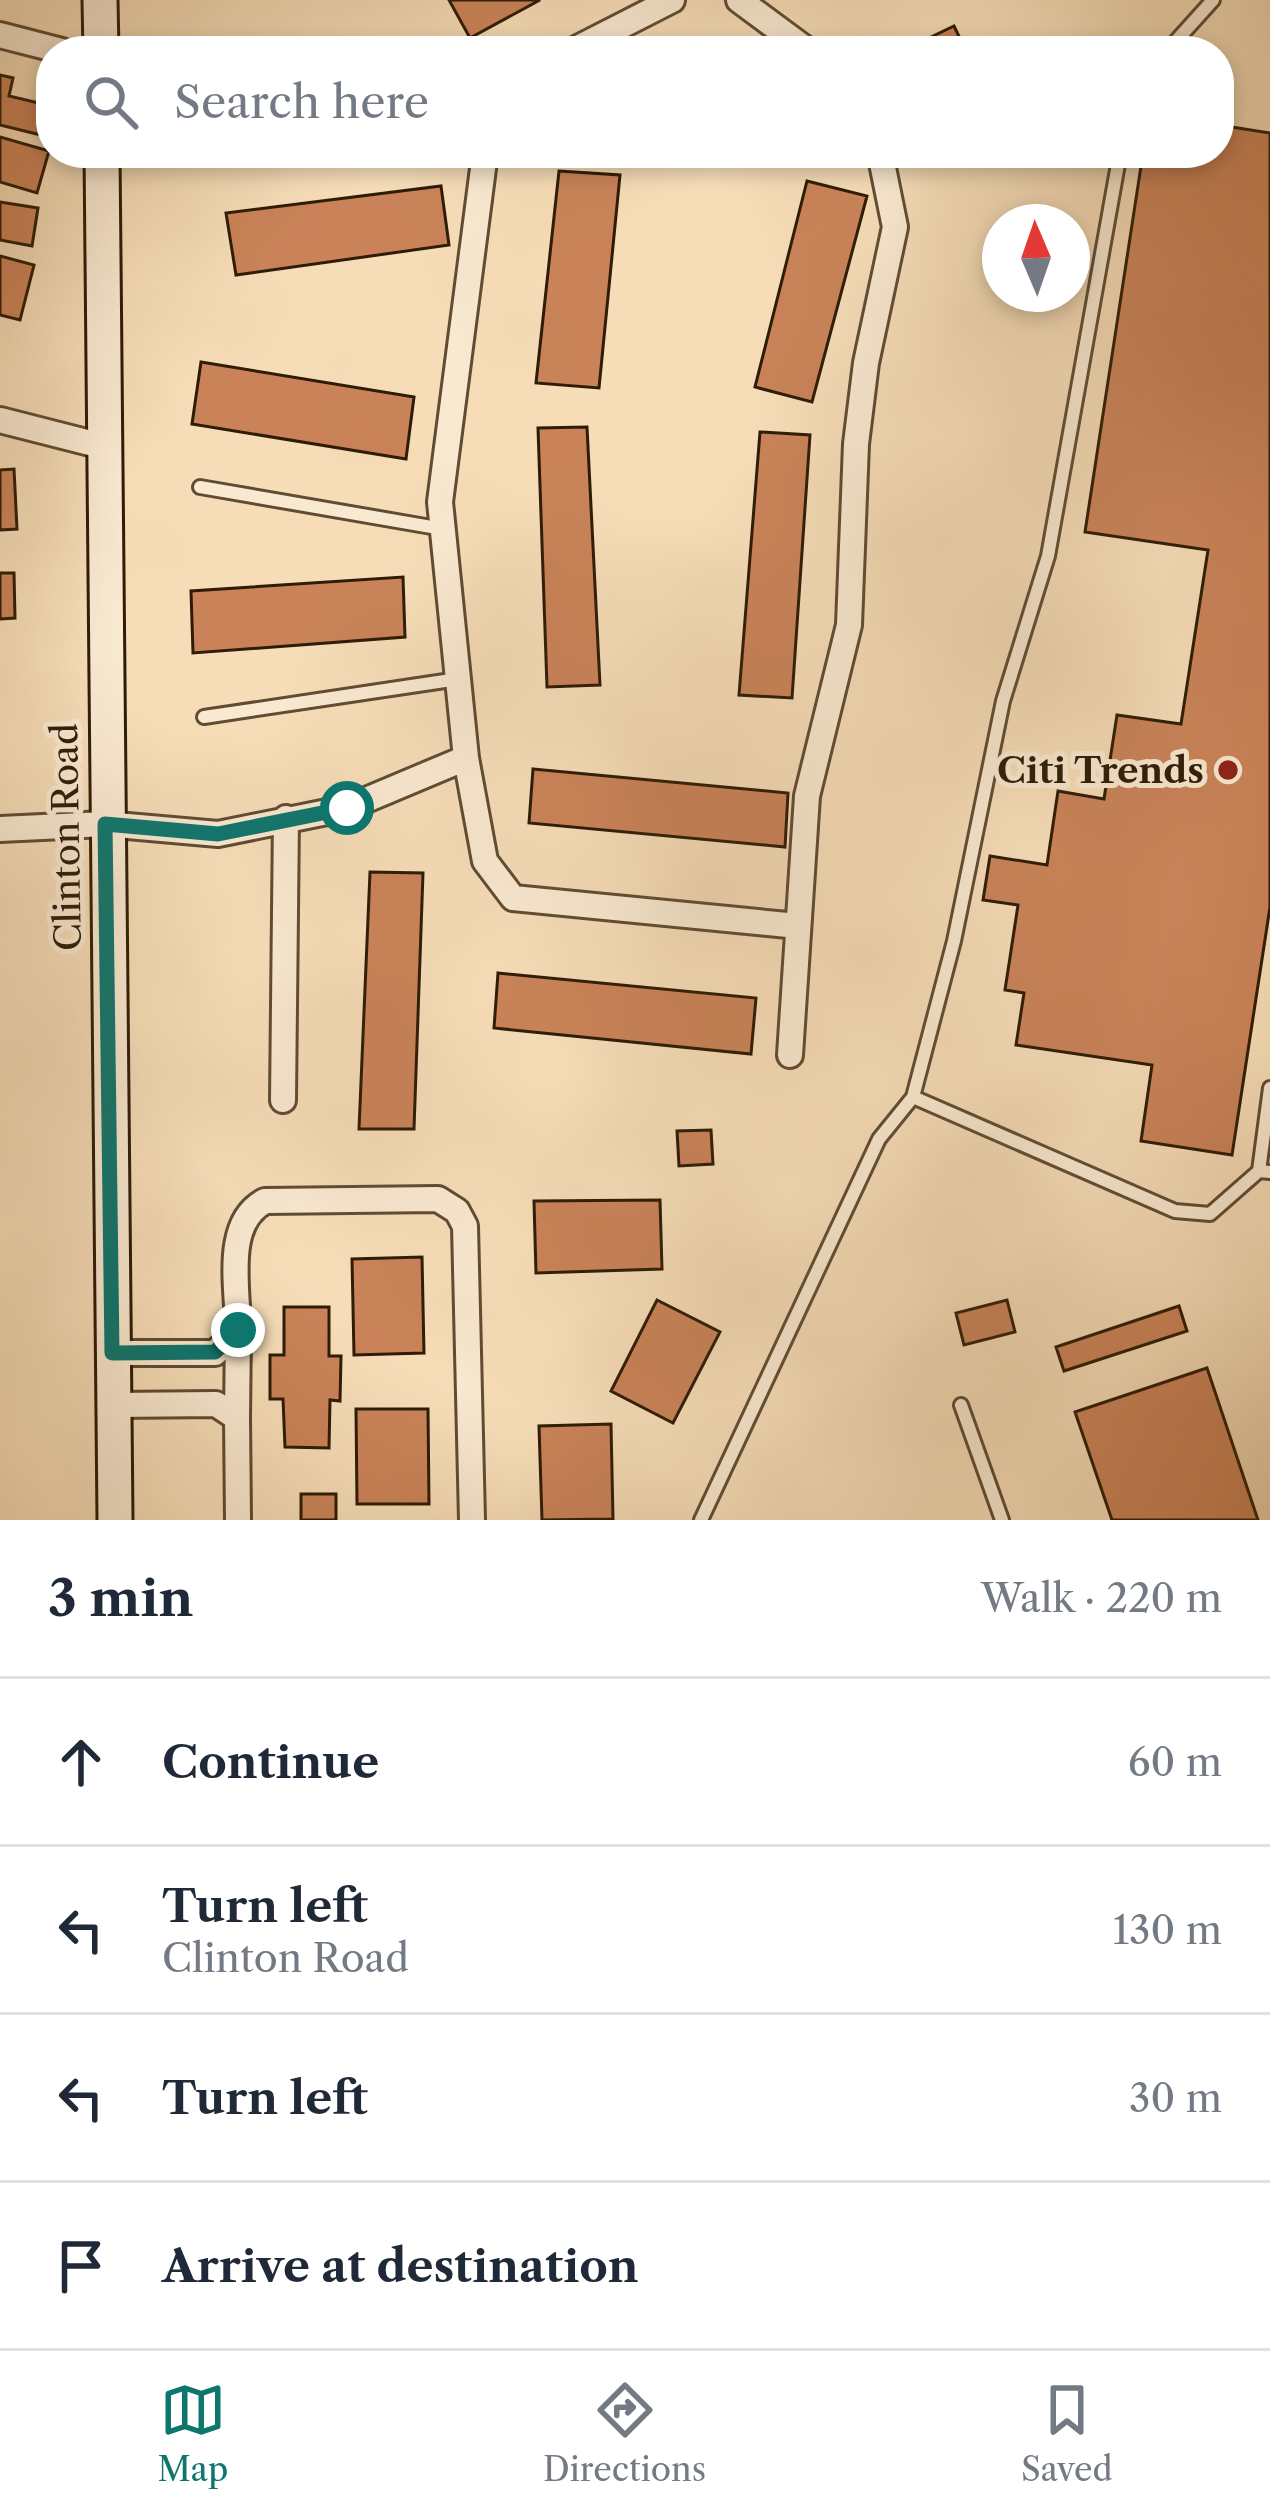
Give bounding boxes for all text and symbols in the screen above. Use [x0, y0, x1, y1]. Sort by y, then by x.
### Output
search box [36, 36, 1234, 168]
icon: search [78, 69, 144, 135]
text: Search here [174, 74, 429, 130]
north arrow [982, 204, 1090, 312]
street label: Clinton Road [42, 723, 90, 951]
place label: Citi Trends [997, 748, 1204, 792]
marker: Citi Trends [1215, 757, 1241, 783]
route start [320, 781, 374, 835]
route end [211, 1303, 265, 1357]
text: 3 min [48, 1567, 194, 1629]
text: Walk · 220 m [981, 1574, 1222, 1622]
icon: ahead [48, 1729, 114, 1795]
text: Continue [162, 1734, 379, 1790]
text: 60 m [1128, 1738, 1222, 1786]
text: Turn left [162, 1878, 368, 1934]
icon: left [48, 1897, 114, 1963]
text: 130 m [1113, 1906, 1222, 1954]
text: Clinton Road [162, 1934, 409, 1982]
icon: left [48, 2065, 114, 2131]
text: Turn left [162, 2070, 368, 2126]
text: 30 m [1129, 2074, 1222, 2122]
icon: arrive [48, 2233, 114, 2299]
text: Arrive at destination [162, 2238, 639, 2294]
tab: Map [157, 2377, 228, 2490]
tab: Directions [543, 2377, 706, 2490]
tab: Saved [1021, 2377, 1113, 2490]

